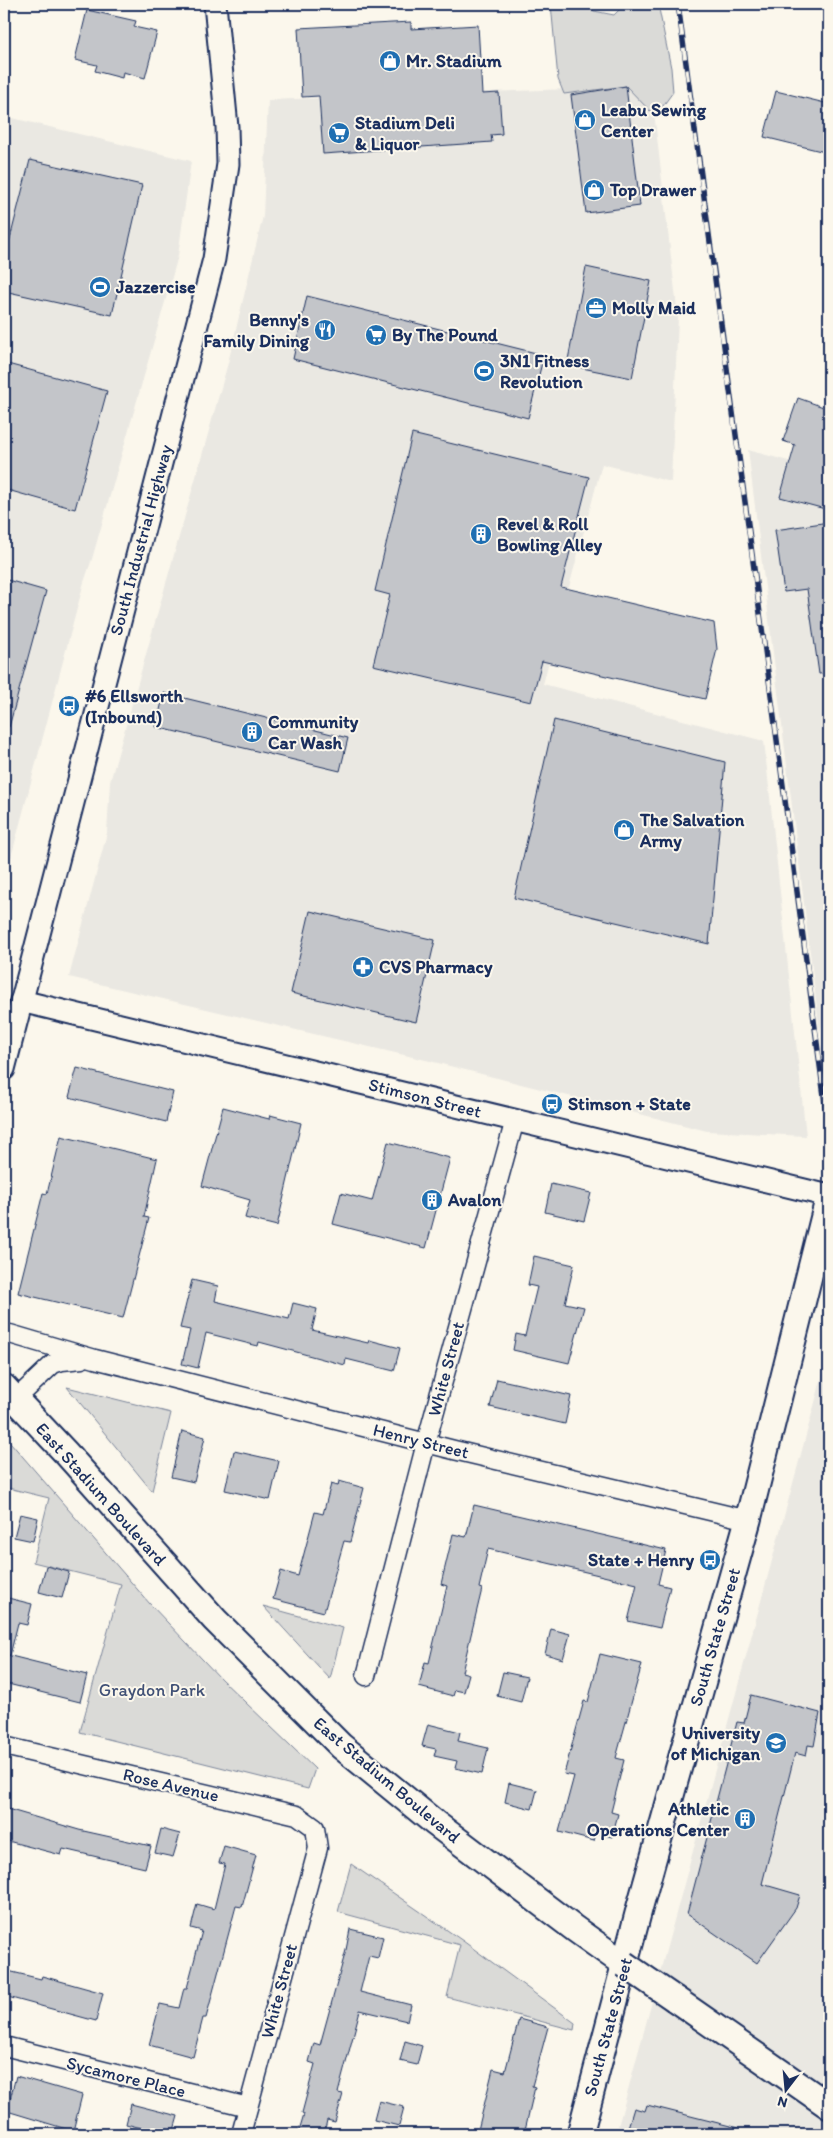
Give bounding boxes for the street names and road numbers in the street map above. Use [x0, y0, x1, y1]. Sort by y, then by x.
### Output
street label: South Industrial Highway [105, 442, 177, 638]
street label: Stimson Street [366, 1073, 484, 1123]
street label: White Street [423, 1319, 469, 1419]
street label: East Stadium Boulevard [31, 1418, 171, 1570]
street label: Henry Street [371, 1418, 471, 1464]
street label: South State Street [685, 1565, 745, 1709]
street label: East Stadium Boulevard [309, 1712, 465, 1848]
street label: Rose Avenue [121, 1763, 221, 1807]
street label: White Street [256, 1941, 302, 2041]
street label: South State Street [579, 1955, 637, 2099]
street label: Sycamore Place [64, 2052, 188, 2102]

